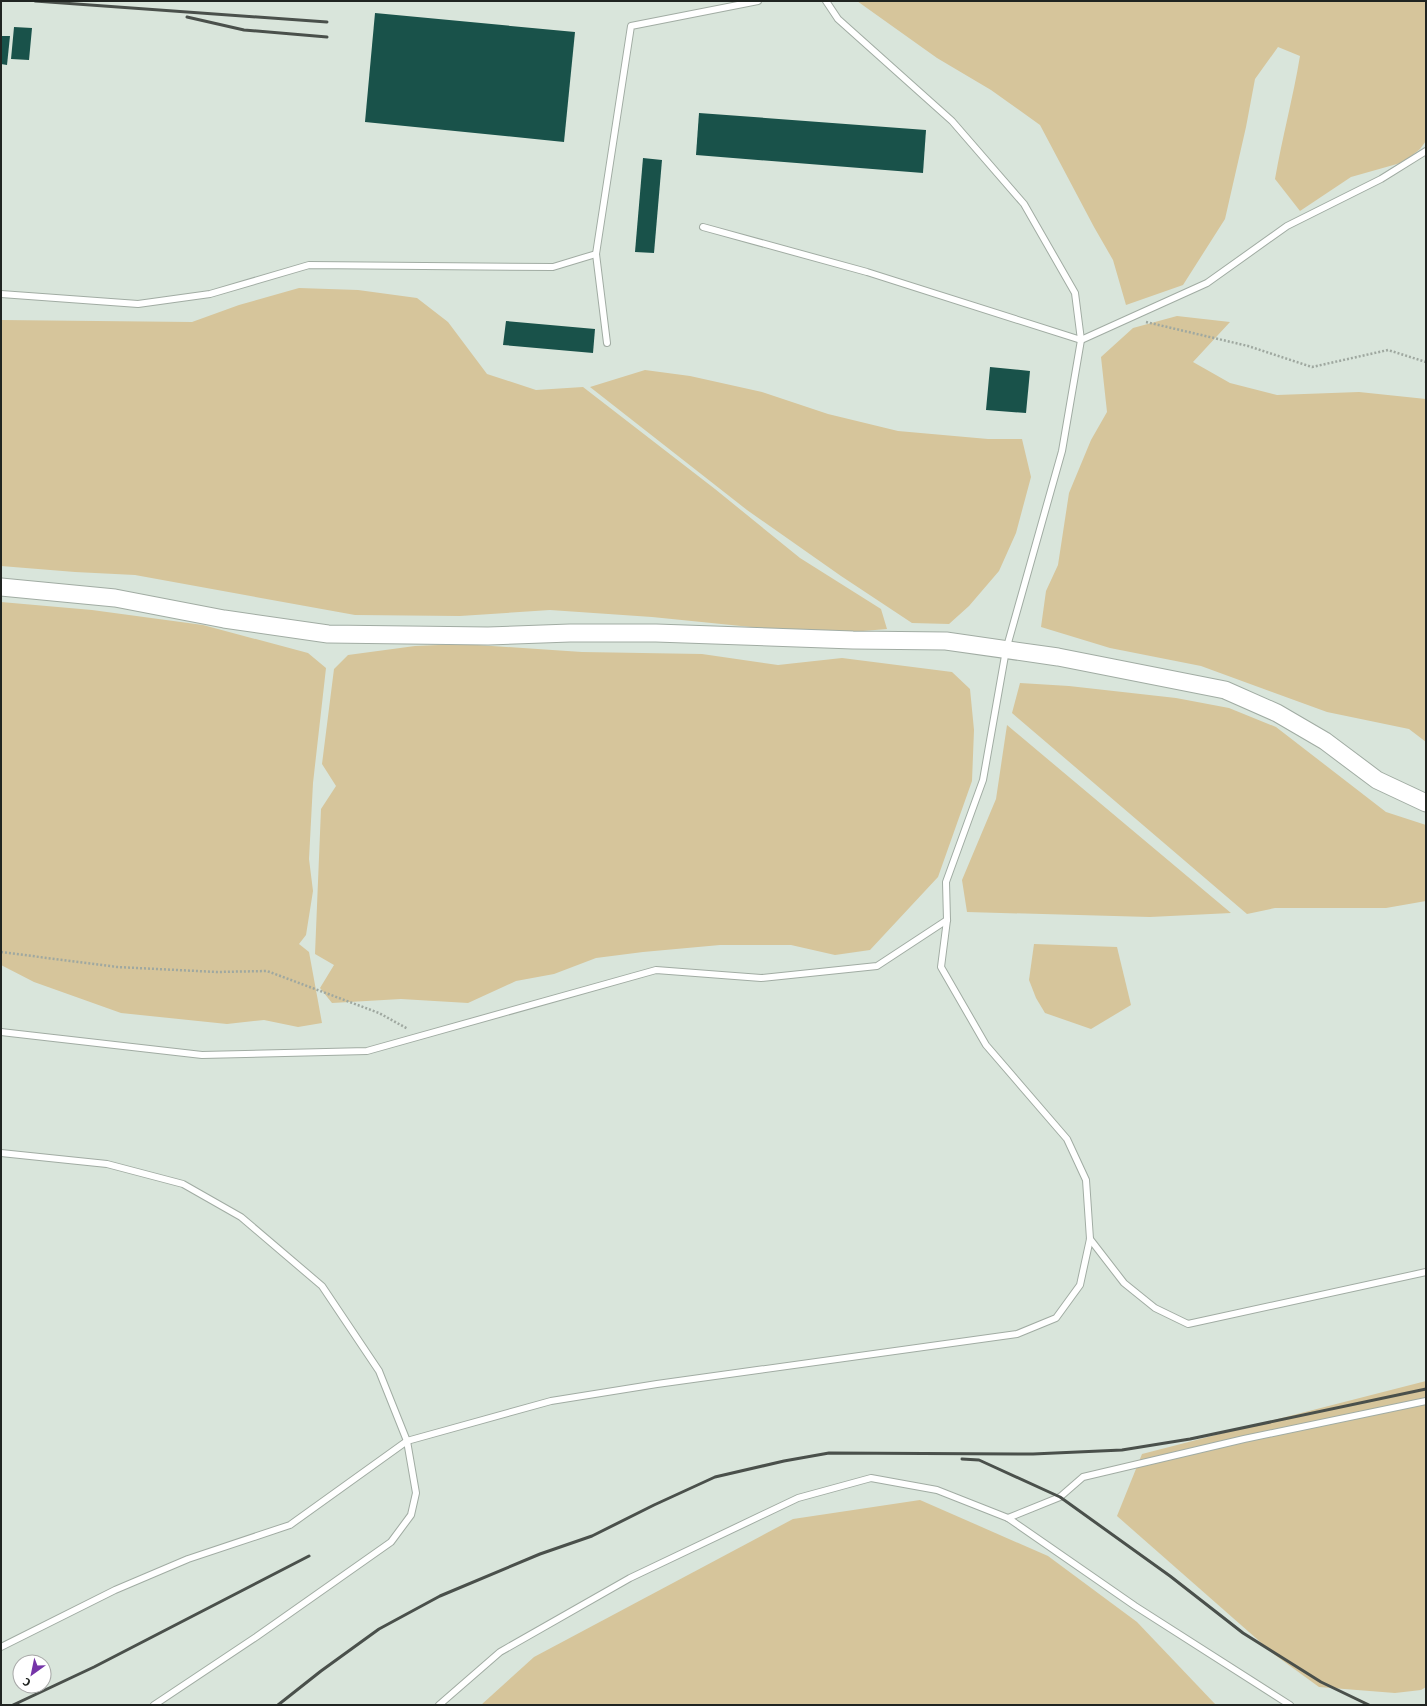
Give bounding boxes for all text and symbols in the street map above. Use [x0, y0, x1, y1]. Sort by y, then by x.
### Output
north arrow [12, 1654, 52, 1694]
text: С [20, 1674, 33, 1689]

